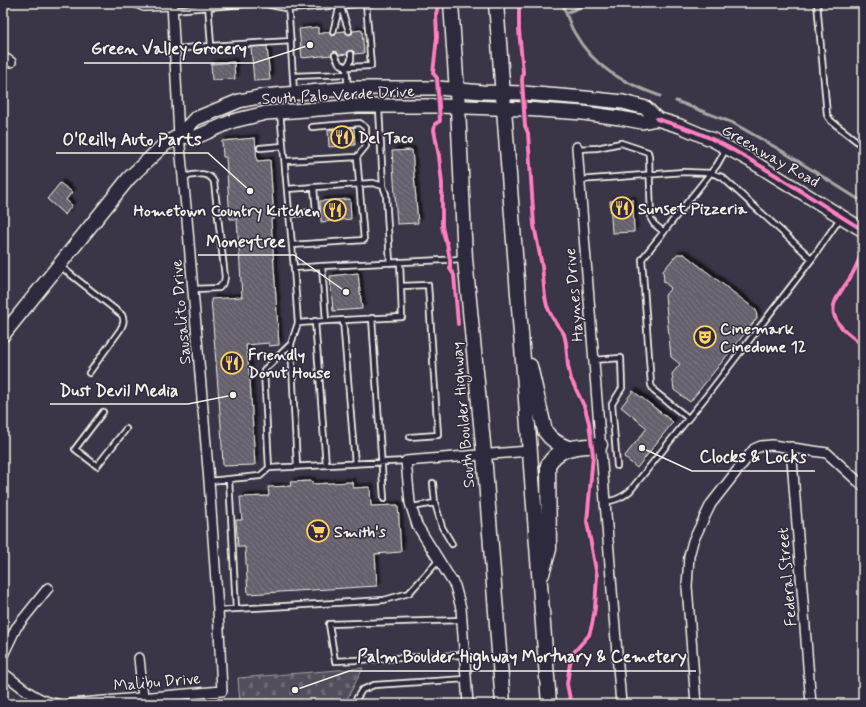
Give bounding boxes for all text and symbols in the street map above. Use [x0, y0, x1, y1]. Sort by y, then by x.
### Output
callout: Green Valley Grocery [84, 34, 254, 63]
text: Green Valley Grocery [91, 38, 247, 61]
street label: South Palo Verde Drive [261, 81, 416, 110]
street label: Greenway Road [717, 120, 823, 193]
callout: O'Reilly Auto Parts [56, 124, 208, 153]
restaurant icon: Del Taco [329, 124, 355, 150]
place label: Del Taco [358, 128, 413, 149]
text: O'Reilly Auto Parts [62, 129, 202, 151]
restaurant icon: Sunset Pizzeria [609, 195, 635, 221]
restaurant icon: Hometown Country Kitchen [322, 197, 348, 223]
place label: Sunset Pizzeria [638, 199, 748, 220]
place label: Hometown Country Kitchen [134, 201, 320, 222]
callout: Moneytree [198, 226, 294, 255]
text: Moneytree [206, 231, 286, 253]
street label: Haynes Drive [560, 247, 589, 343]
street label: Sausalito Drive [166, 258, 197, 365]
place label: Cinemark Cinedome 12 [720, 319, 806, 358]
theatre icon: Cinemark Cinedome 12 [692, 324, 718, 350]
street label: South Boulder Highway [447, 341, 481, 489]
place label: Friendly Donut House [248, 345, 331, 384]
restaurant icon: Friendly Donut House [219, 350, 245, 376]
callout: Dust Devil Media [50, 375, 188, 404]
text: Dust Devil Media [60, 380, 178, 402]
callout: Clocks & Locks [692, 442, 815, 471]
text: Clocks & Locks [700, 446, 807, 468]
supermarket icon: Smith's [305, 518, 331, 544]
place label: Smith's [334, 522, 387, 543]
street label: Federal Street [773, 526, 802, 627]
callout: Palm Boulder Highway Mortuary & Cemetery [349, 642, 696, 671]
text: Palm Boulder Highway Mortuary & Cemetery [357, 646, 687, 671]
street label: Malibu Drive [113, 668, 202, 697]

